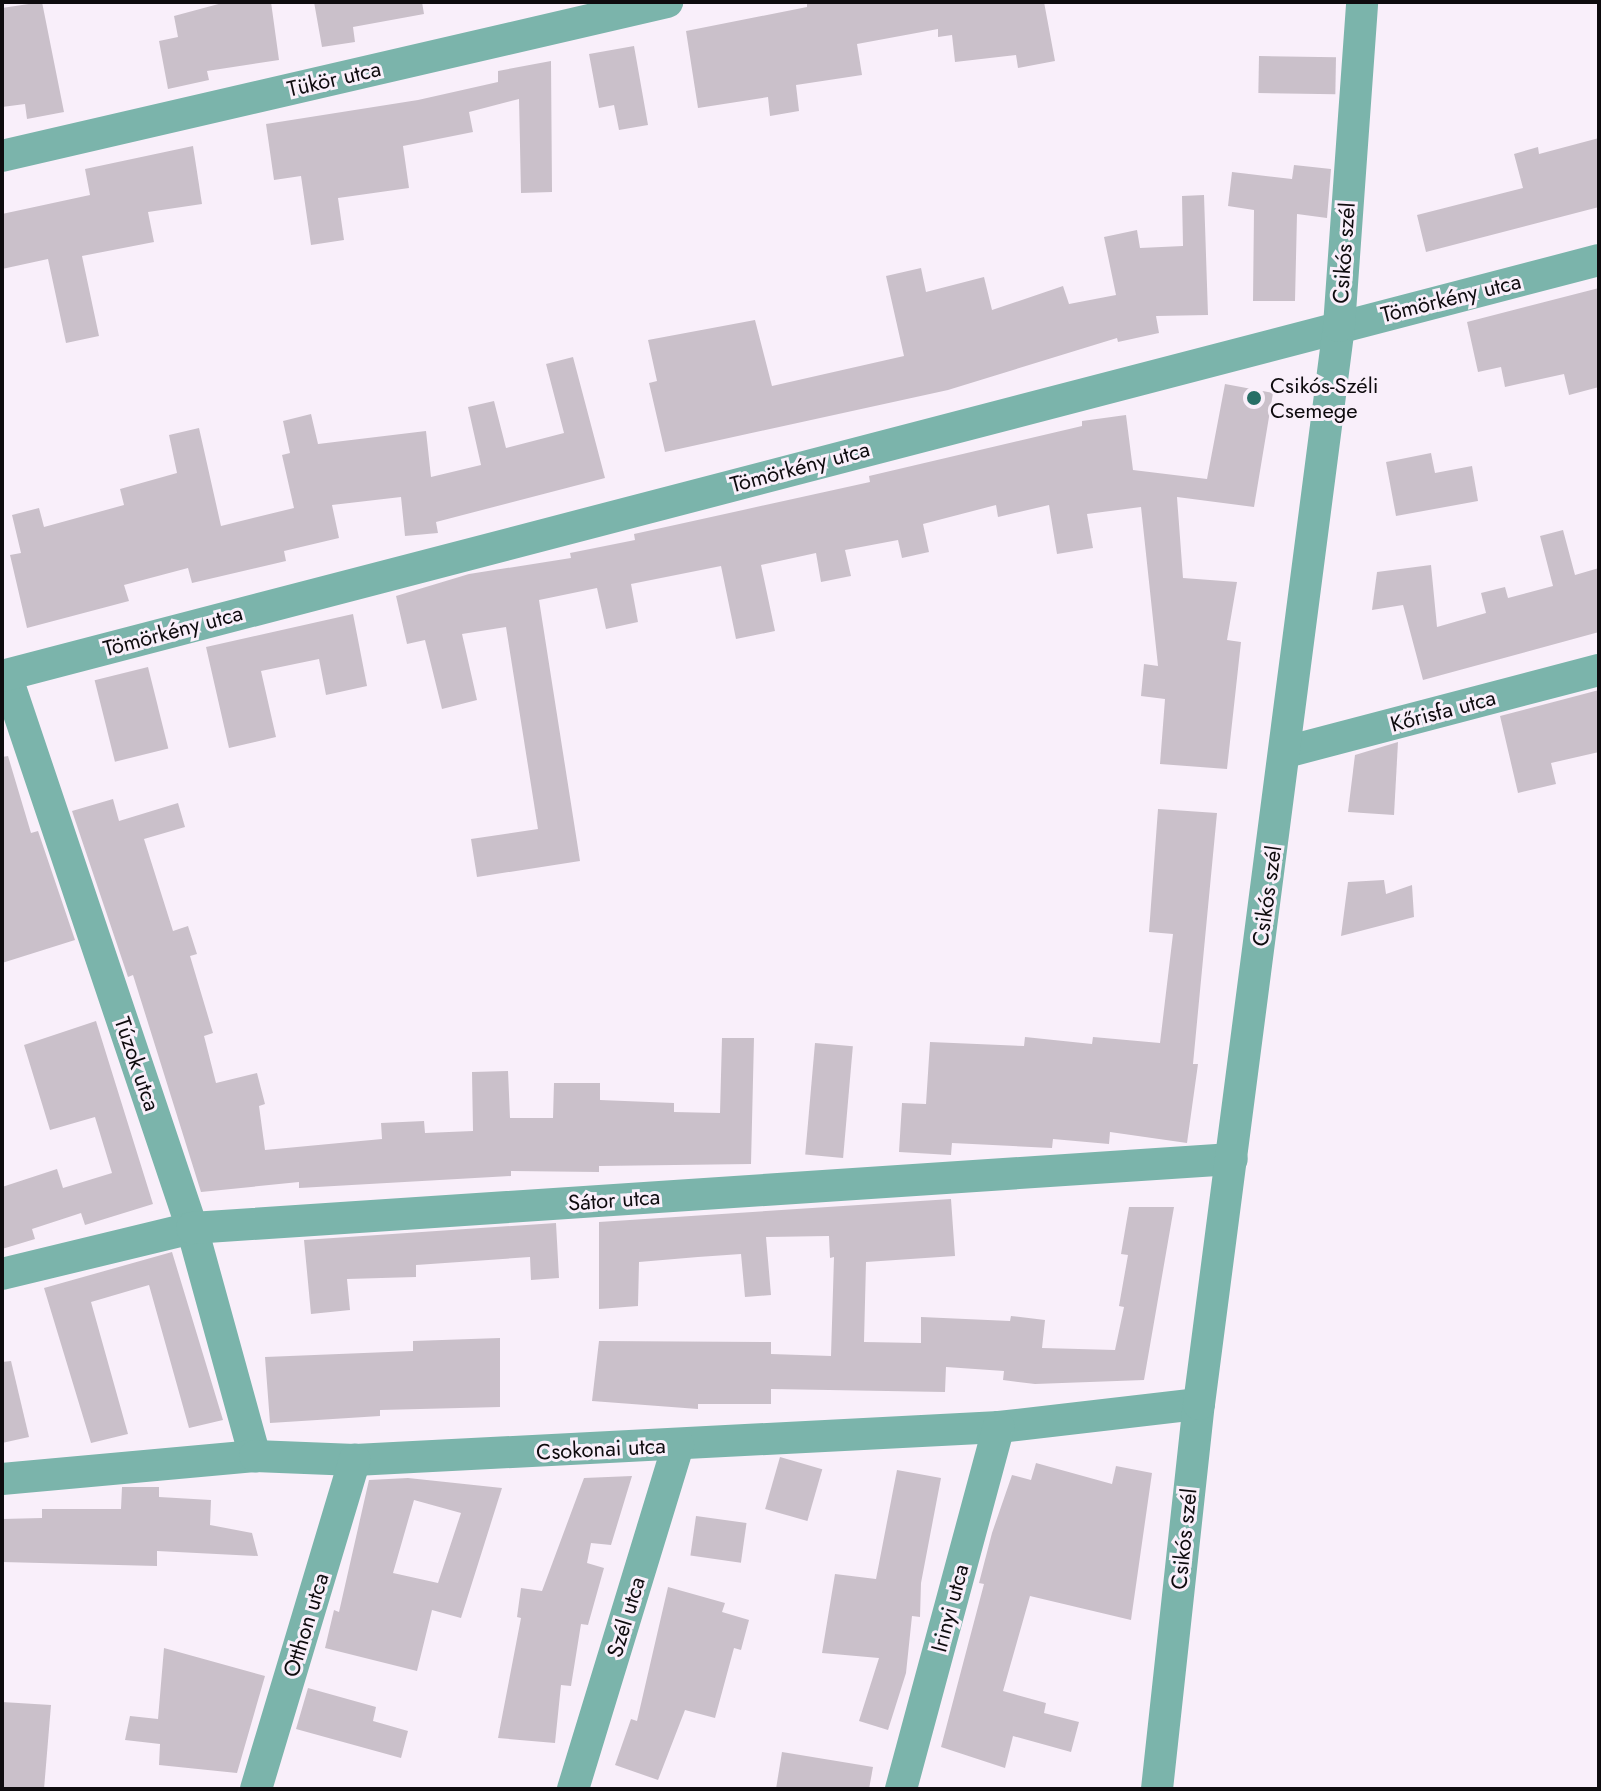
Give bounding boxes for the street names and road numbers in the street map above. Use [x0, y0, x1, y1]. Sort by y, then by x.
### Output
street label: Tükör utca [285, 55, 383, 103]
street label: Csikós szél [1327, 201, 1361, 305]
street label: Tömörkény utca [1378, 268, 1524, 328]
street label: Tömörkény utca [727, 436, 873, 498]
street label: Tömörkény utca [100, 600, 246, 662]
street label: Kőrisfa utca [1387, 684, 1499, 738]
street label: Csikós szél [1247, 844, 1287, 948]
street label: Túzok utca [109, 1013, 165, 1115]
street label: Sátor utca [567, 1184, 661, 1216]
street label: Csokonai utca [536, 1432, 666, 1466]
street label: Csikós szél [1166, 1487, 1202, 1591]
street label: Irinyi utca [926, 1561, 974, 1655]
street label: Otthon utca [278, 1570, 334, 1680]
street label: Szél utca [601, 1574, 651, 1660]

